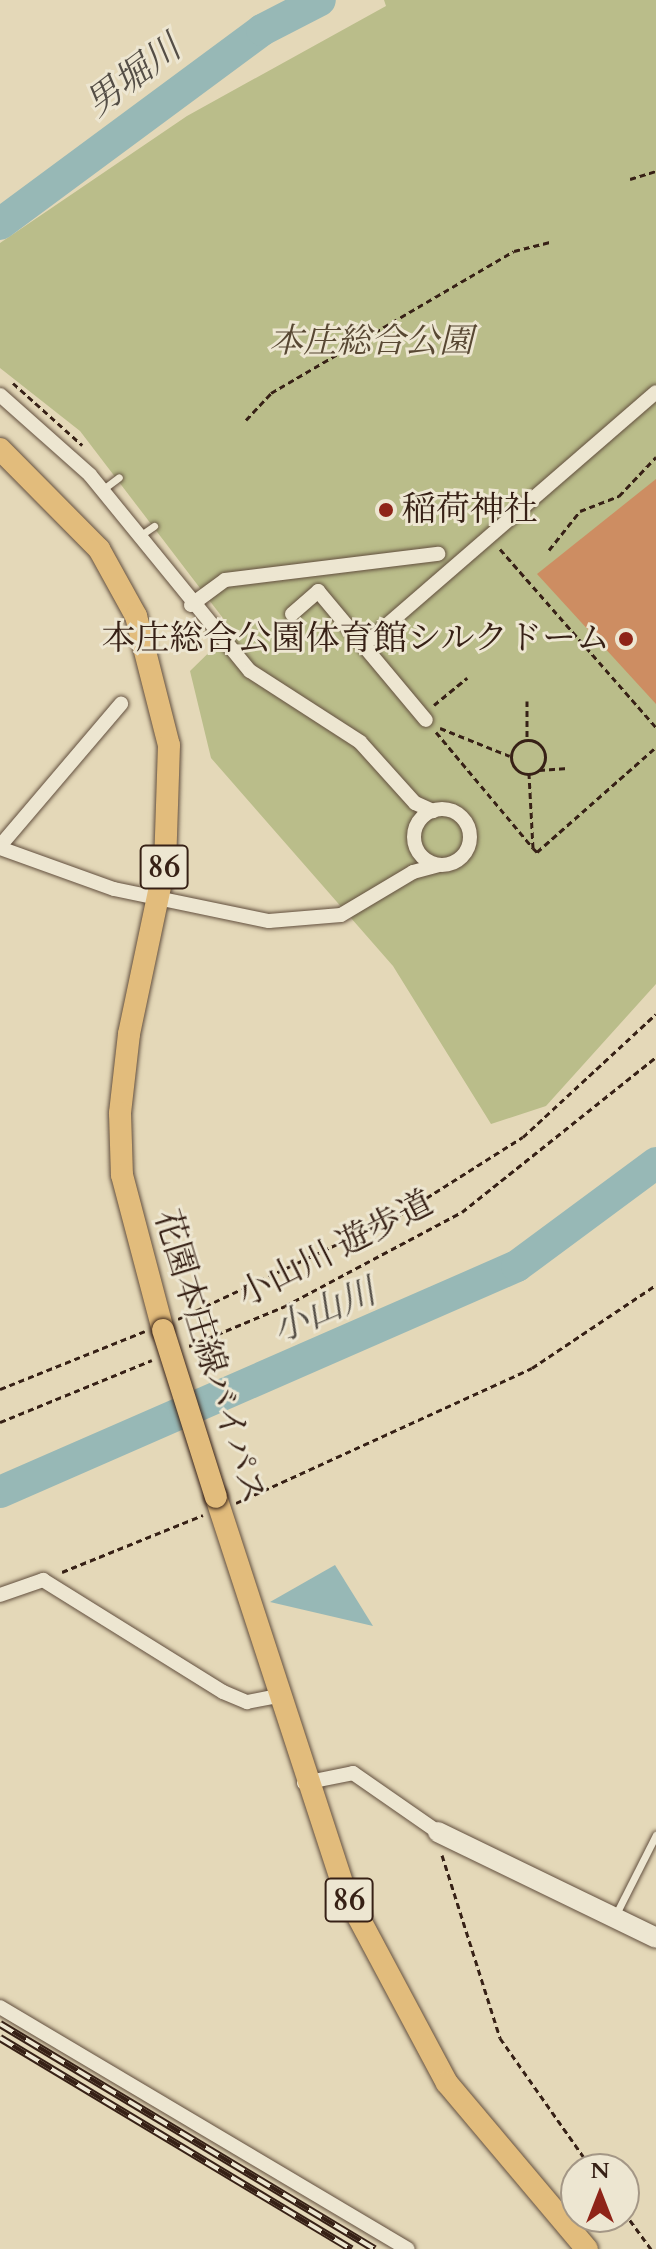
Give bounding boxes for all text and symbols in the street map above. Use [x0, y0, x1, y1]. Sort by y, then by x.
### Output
water label: 男堀川 [77, 26, 189, 126]
park label: 本庄総合公園 [269, 322, 473, 362]
place label: 稲荷神社 [402, 490, 538, 530]
marker: 稲荷神社 [377, 501, 395, 519]
place label: 本庄総合公園体育館シルクドーム [100, 619, 610, 659]
marker: 本庄総合公園体育館シルクドーム [617, 630, 635, 648]
road number: 86 [138, 839, 190, 895]
street label: 小山川 遊歩道 [231, 1182, 439, 1316]
street label: 花園本庄線バイパス [146, 1205, 274, 1509]
water label: 小山川 [266, 1270, 382, 1352]
road number: 86 [323, 1872, 375, 1928]
north arrow [560, 2153, 640, 2233]
text: N [590, 2156, 610, 2186]

